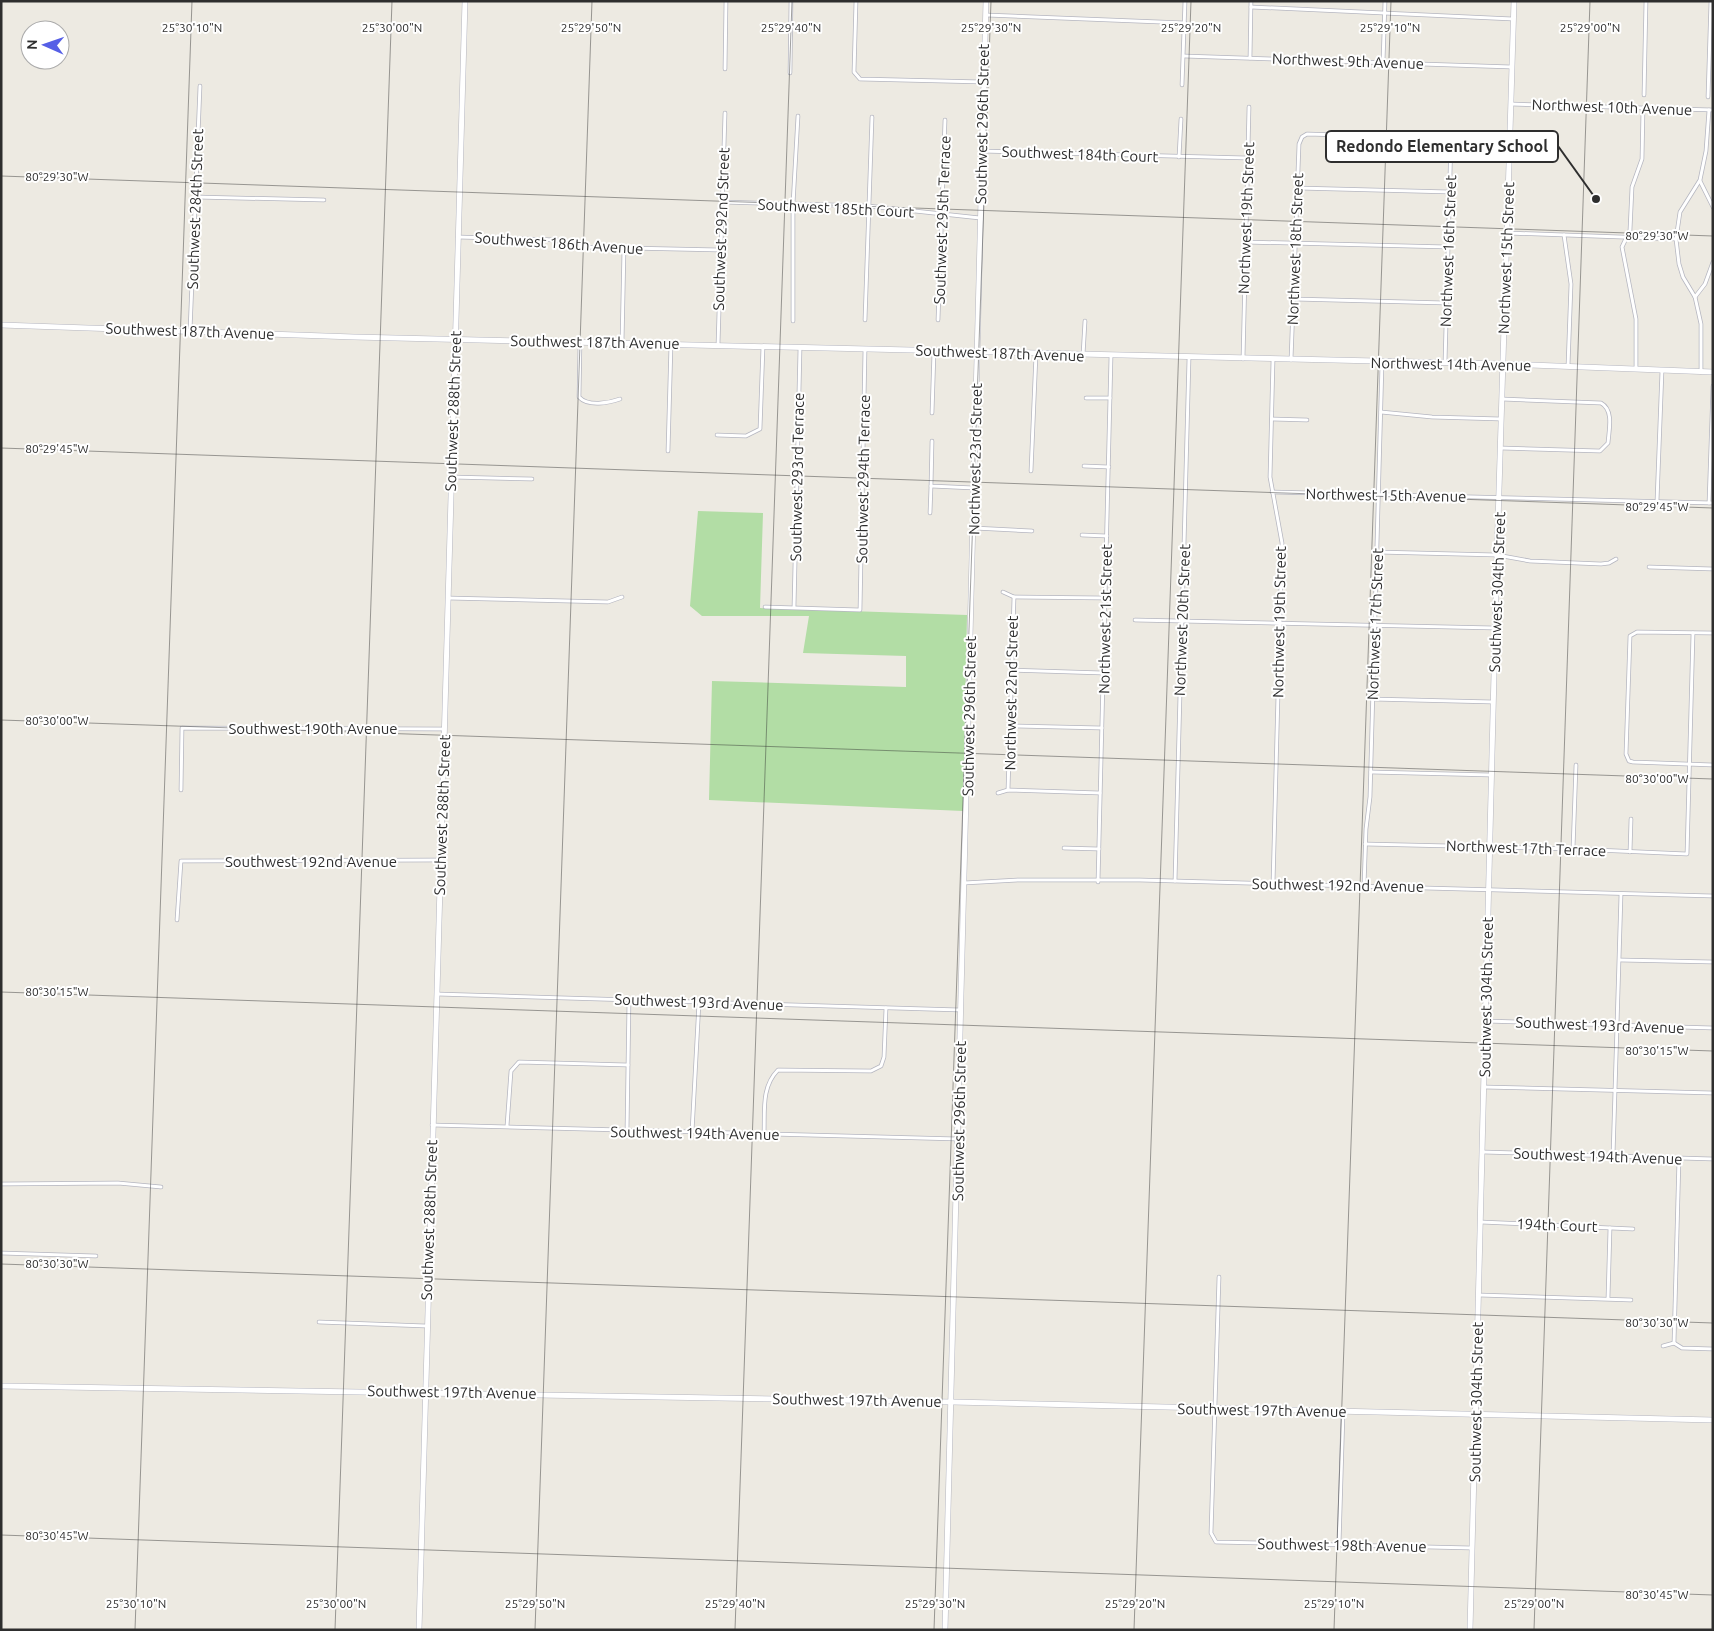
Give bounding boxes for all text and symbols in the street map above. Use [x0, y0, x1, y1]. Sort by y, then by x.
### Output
north arrow [20, 20, 70, 70]
text: 25°30'10"N [162, 21, 222, 34]
text: 25°30'00"N [362, 21, 422, 34]
text: 25°29'50"N [561, 21, 621, 34]
text: 25°29'40"N [761, 21, 821, 34]
text: 25°29'30"N [961, 21, 1021, 34]
text: 25°29'20"N [1161, 21, 1221, 34]
text: 25°29'10"N [1360, 21, 1420, 34]
text: 25°29'00"N [1560, 21, 1620, 34]
text: N [24, 39, 40, 50]
street label: Southwest 296th Street [972, 43, 992, 204]
street label: Northwest 9th Avenue [1272, 50, 1424, 72]
street label: Northwest 10th Avenue [1531, 96, 1693, 118]
street label: Southwest 284th Street [184, 128, 206, 290]
callout: Redondo Elementary School [1326, 131, 1558, 162]
street label: Southwest 295th Terrace [931, 135, 953, 305]
text: Redondo Elementary School [1336, 137, 1548, 155]
street label: Northwest 19th Street [1235, 142, 1257, 294]
street label: Southwest 184th Court [1001, 143, 1159, 165]
street label: Southwest 292nd Street [710, 147, 732, 311]
text: 80°29'30"W [25, 170, 89, 183]
street label: Northwest 18th Street [1284, 173, 1306, 325]
street label: Northwest 16th Street [1437, 175, 1459, 327]
street label: Northwest 15th Street [1495, 182, 1517, 334]
street label: Southwest 185th Court [757, 195, 915, 221]
street label: Southwest 186th Avenue [474, 229, 644, 257]
text: 80°29'30"W [1625, 229, 1689, 242]
street label: Southwest 187th Avenue [105, 320, 275, 342]
street label: Southwest 288th Street [442, 330, 464, 492]
street label: Southwest 187th Avenue [510, 332, 680, 352]
street label: Southwest 187th Avenue [915, 342, 1085, 364]
street label: Northwest 14th Avenue [1371, 354, 1531, 374]
street label: Northwest 23rd Street [965, 383, 985, 535]
street label: Southwest 293rd Terrace [787, 392, 807, 562]
street label: Southwest 294th Terrace [853, 394, 873, 564]
text: 80°29'45"W [25, 442, 89, 455]
street label: Northwest 15th Avenue [1306, 485, 1466, 505]
text: 80°29'45"W [1625, 500, 1689, 513]
street label: Southwest 304th Street [1486, 511, 1508, 673]
street label: Northwest 21st Street [1095, 544, 1115, 694]
street label: Northwest 20th Street [1171, 544, 1193, 696]
street label: Northwest 19th Street [1269, 546, 1289, 698]
street label: Northwest 17th Street [1364, 548, 1386, 700]
street label: Northwest 22nd Street [1001, 615, 1021, 771]
street label: Southwest 296th Street [959, 635, 979, 796]
text: 80°30'00"W [25, 714, 89, 727]
street label: Southwest 190th Avenue [228, 720, 398, 737]
street label: Southwest 288th Street [431, 734, 453, 896]
text: 80°30'00"W [1625, 772, 1689, 785]
street label: Northwest 17th Terrace [1446, 837, 1606, 859]
street label: Southwest 192nd Avenue [225, 853, 397, 870]
street label: Southwest 192nd Avenue [1252, 875, 1424, 895]
street label: Southwest 304th Street [1476, 916, 1496, 1077]
text: 80°30'15"W [25, 985, 89, 998]
street label: Southwest 193rd Avenue [614, 991, 784, 1013]
street label: Southwest 193rd Avenue [1515, 1014, 1685, 1036]
street label: Southwest 296th Street [949, 1040, 969, 1201]
text: 80°30'15"W [1625, 1044, 1689, 1057]
street label: Southwest 194th Avenue [610, 1123, 780, 1143]
street label: Southwest 288th Street [418, 1139, 440, 1301]
street label: Southwest 194th Avenue [1513, 1145, 1683, 1167]
street label: 194th Court [1516, 1215, 1598, 1235]
text: 80°30'30"W [25, 1257, 89, 1270]
text: 80°30'30"W [1625, 1316, 1689, 1329]
street label: Southwest 304th Street [1466, 1321, 1486, 1482]
street label: Southwest 197th Avenue [367, 1382, 537, 1402]
street label: Southwest 197th Avenue [772, 1390, 942, 1410]
street label: Southwest 197th Avenue [1177, 1400, 1347, 1420]
text: 80°30'45"W [25, 1529, 89, 1542]
street label: Southwest 198th Avenue [1257, 1535, 1427, 1555]
text: 80°30'45"W [1625, 1588, 1689, 1601]
text: 25°30'10"N [106, 1597, 166, 1610]
text: 25°30'00"N [306, 1597, 366, 1610]
text: 25°29'50"N [505, 1597, 565, 1610]
text: 25°29'40"N [705, 1597, 765, 1610]
text: 25°29'30"N [905, 1597, 965, 1610]
text: 25°29'20"N [1105, 1597, 1165, 1610]
text: 25°29'10"N [1304, 1597, 1364, 1610]
text: 25°29'00"N [1504, 1597, 1564, 1610]

